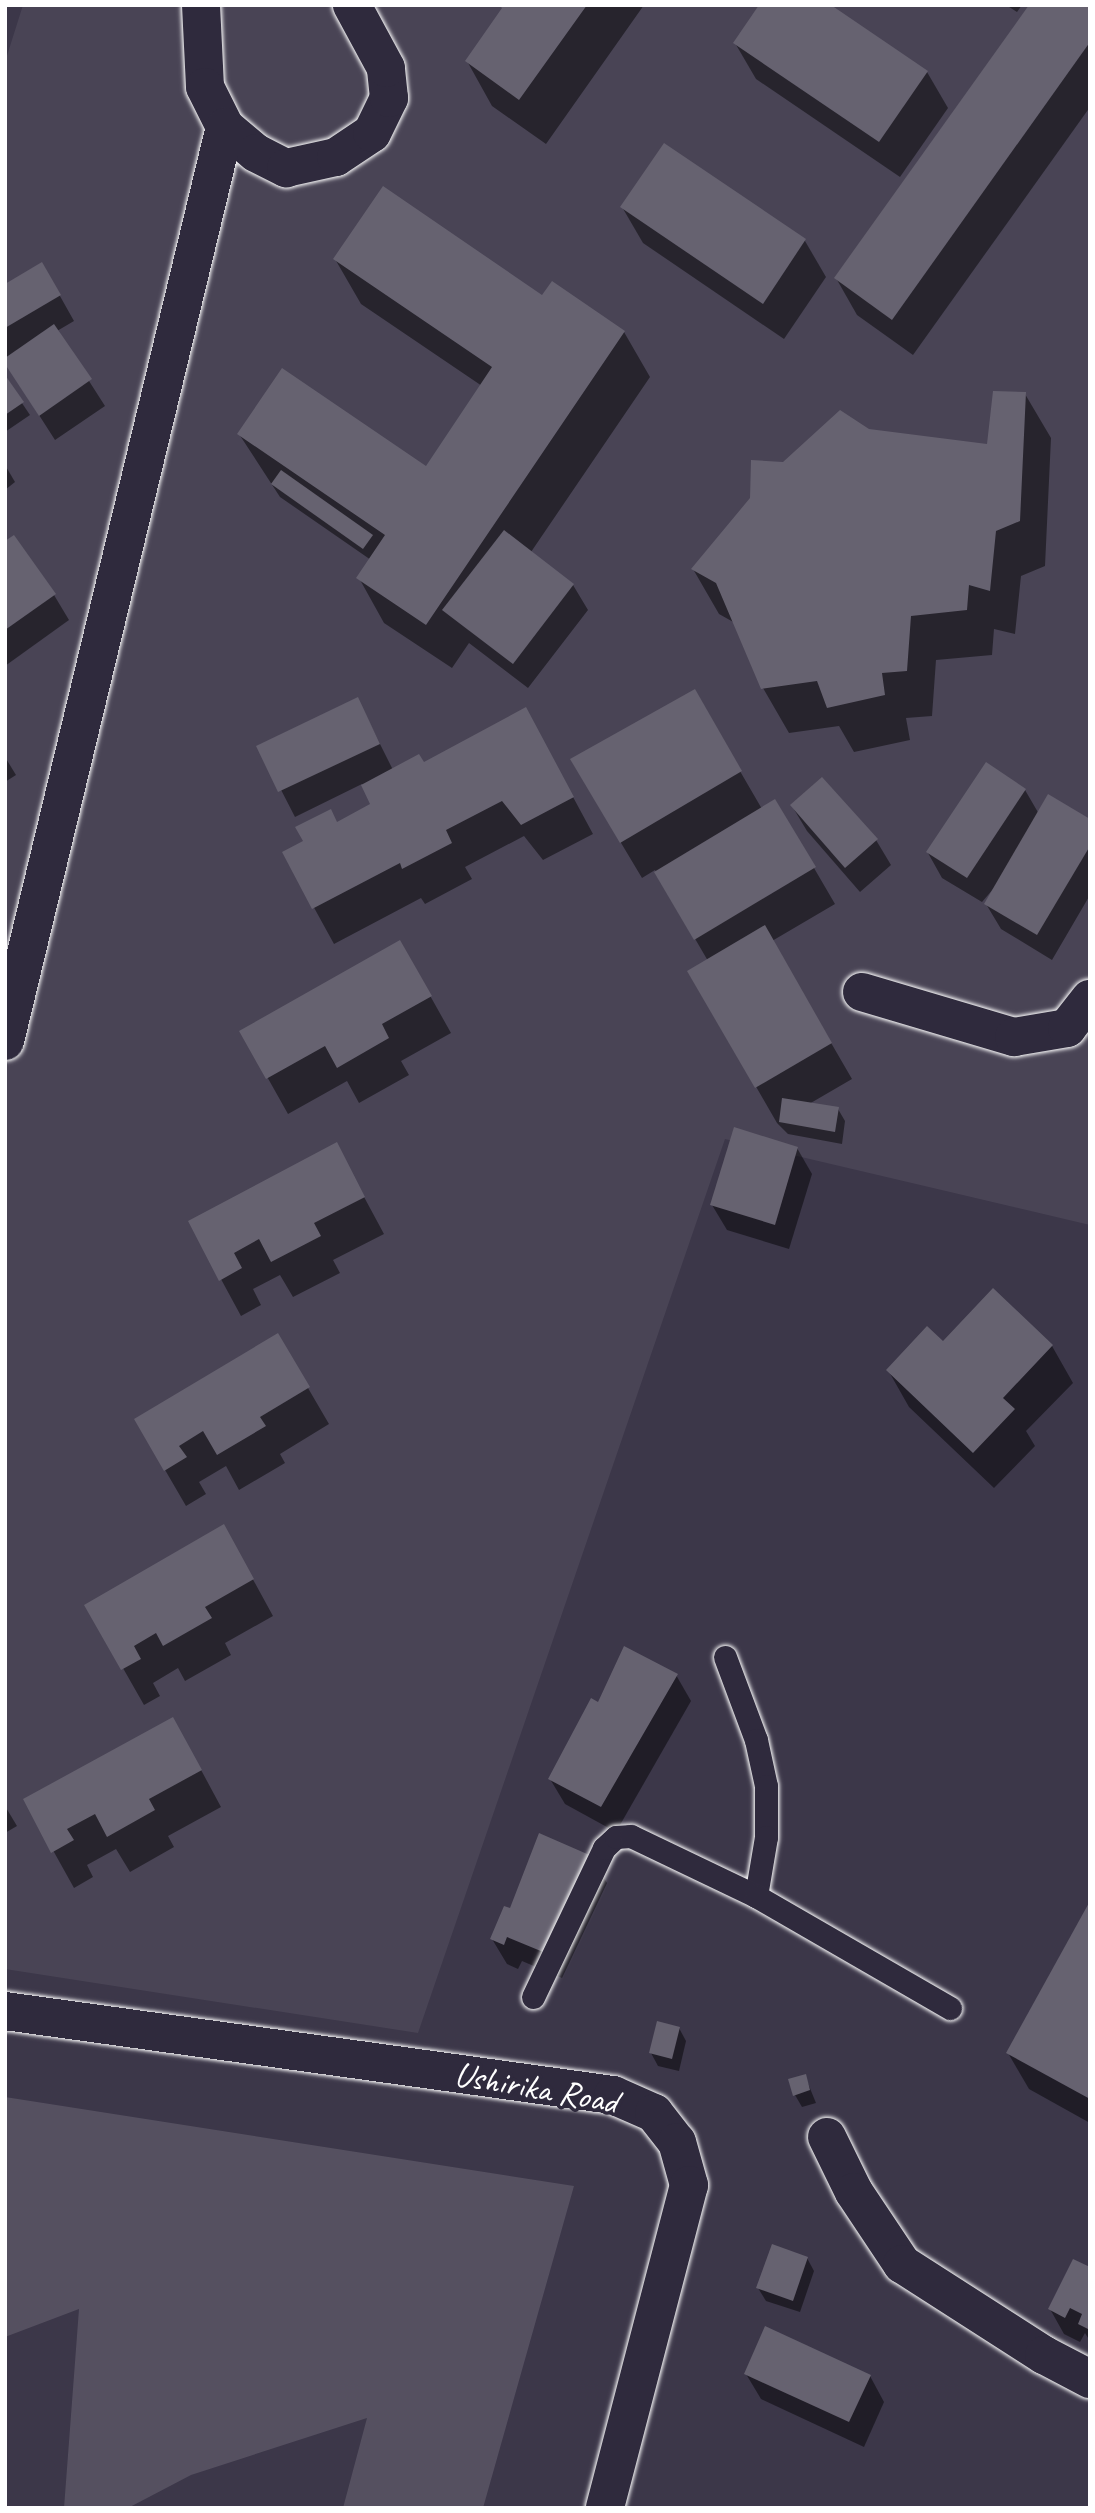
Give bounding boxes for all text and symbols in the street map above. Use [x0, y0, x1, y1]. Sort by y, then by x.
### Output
street label: Ushirika Road [451, 2053, 621, 2123]

